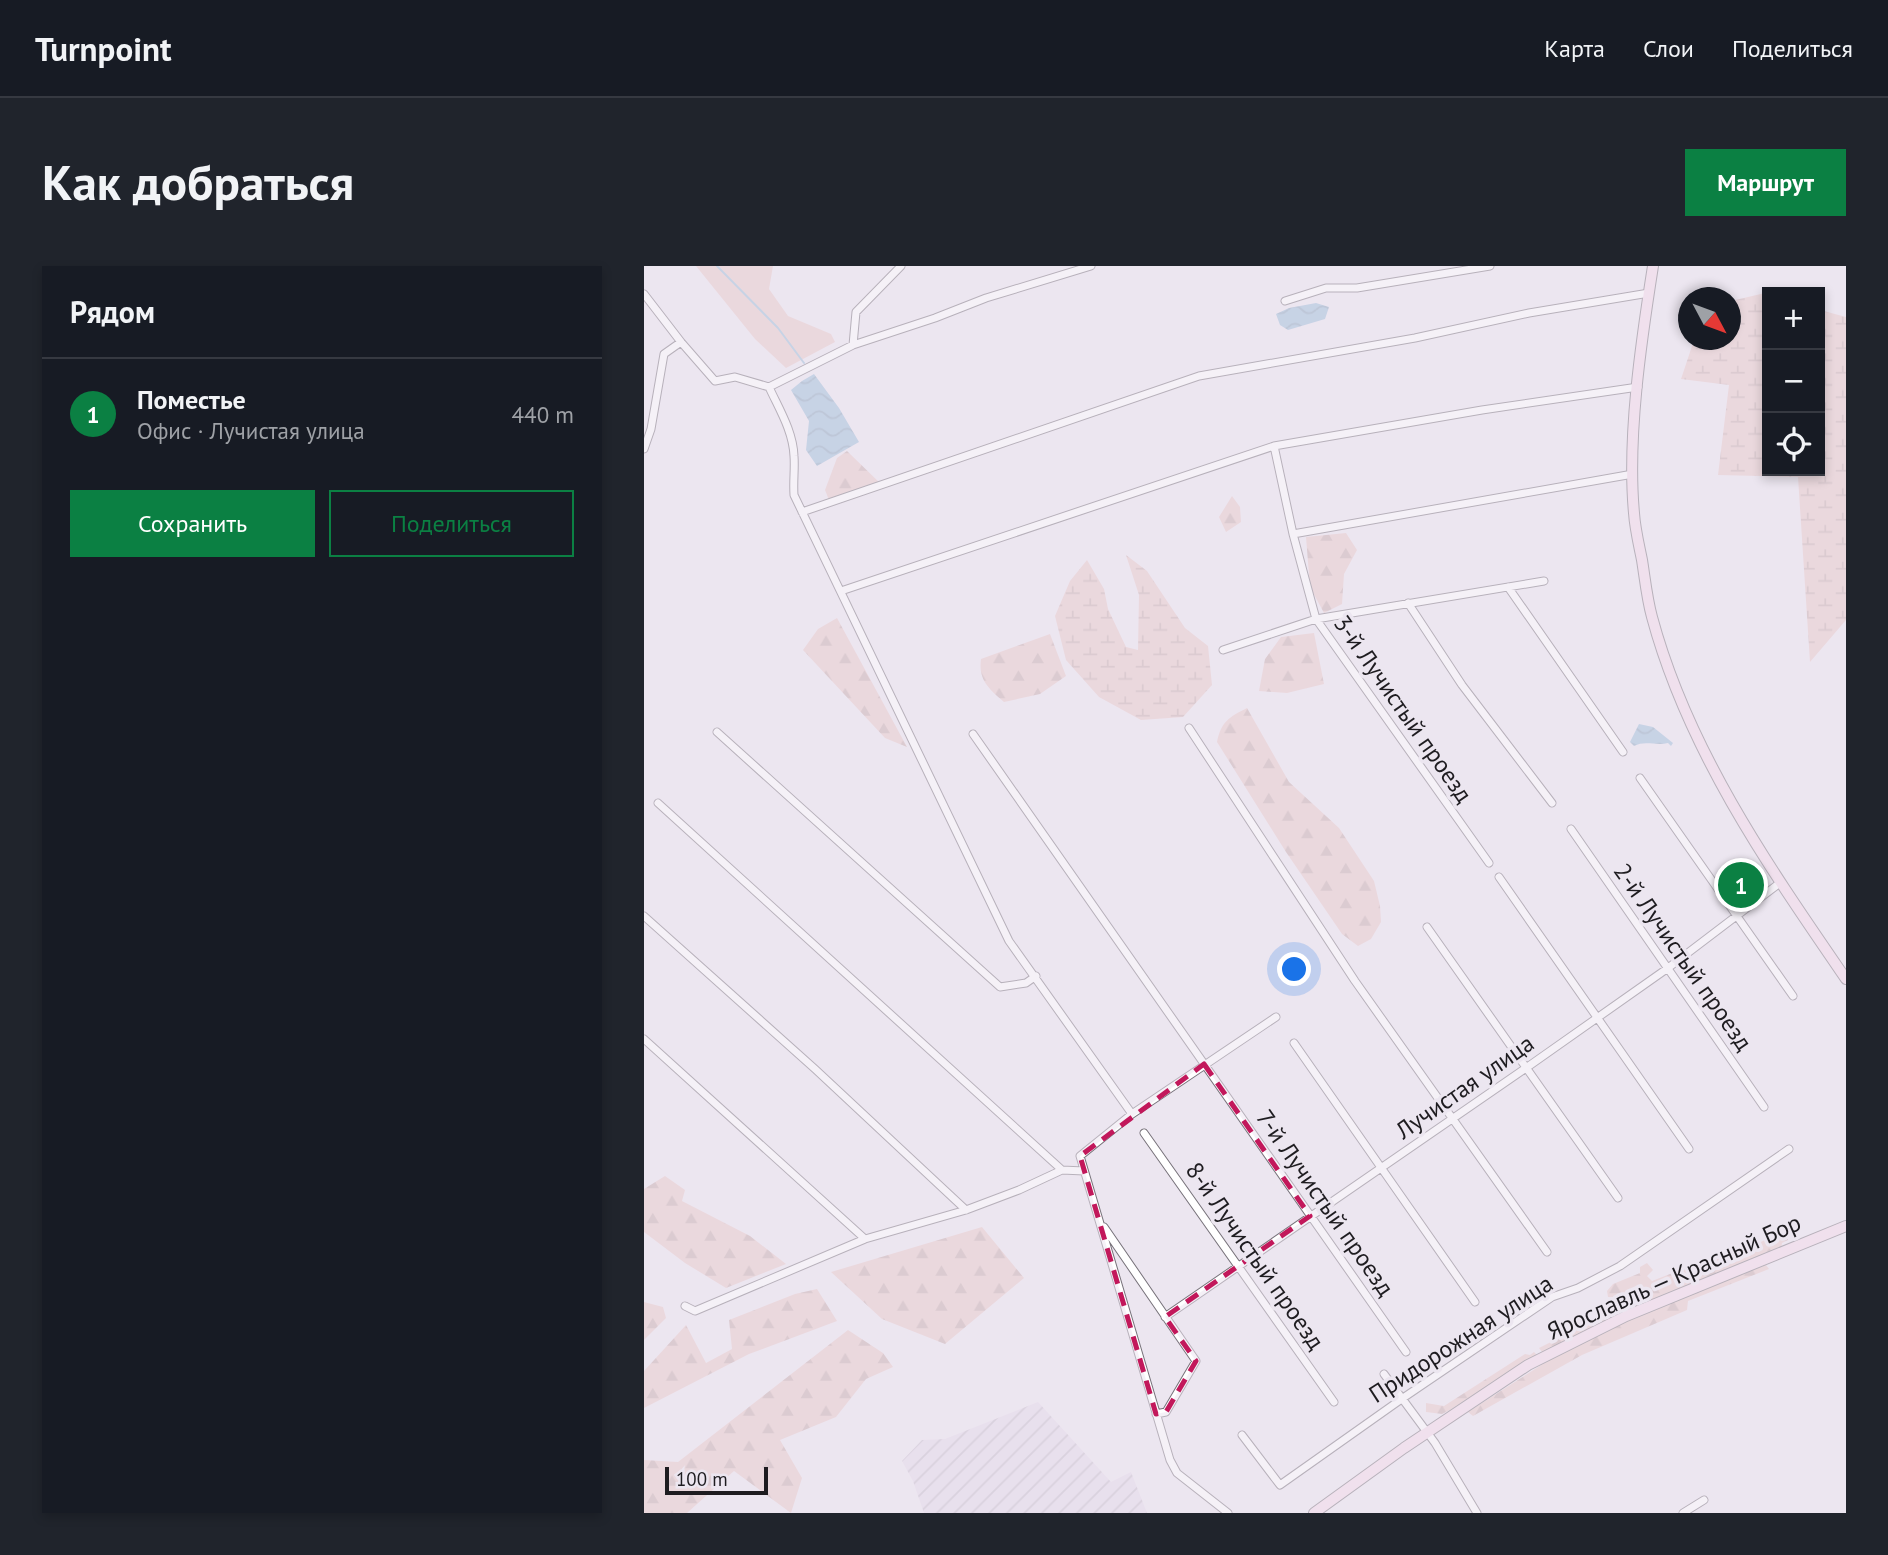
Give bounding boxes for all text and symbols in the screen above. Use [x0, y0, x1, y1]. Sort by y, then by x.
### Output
text: Turnpoint [35, 27, 172, 70]
text: Карта [1544, 33, 1605, 64]
text: Слои [1643, 33, 1694, 64]
text: Поделиться [1732, 33, 1853, 64]
button: Маршрут [1685, 149, 1846, 216]
text: Как добраться [42, 150, 354, 214]
north arrow [1678, 287, 1741, 350]
map controls [1762, 287, 1825, 476]
button: + [1762, 287, 1825, 350]
text: Рядом [70, 292, 155, 331]
button: − [1762, 350, 1825, 413]
text: Поместье [137, 383, 246, 416]
text: 1 [86, 400, 100, 429]
text: 440 m [512, 400, 574, 429]
button: locate [1762, 413, 1825, 476]
text: Офис · Лучистая улица [137, 416, 365, 445]
button: Сохранить [70, 490, 315, 557]
button: Поделиться [329, 490, 574, 557]
street label: 3-й Лучистый проезд [1327, 609, 1480, 808]
street label: 2-й Лучистый проезд [1607, 857, 1760, 1056]
pin: 1 [1718, 859, 1764, 911]
your location [1277, 952, 1311, 986]
street label: Лучистая улица [1389, 1027, 1540, 1146]
street label: 7-й Лучистый проезд [1250, 1104, 1401, 1302]
street label: 8-й Лучистый проезд [1179, 1156, 1332, 1355]
street label: Ярославль — Красный Бор [1542, 1206, 1806, 1347]
street label: Придорожная улица [1363, 1268, 1559, 1410]
scale bar [665, 1464, 768, 1496]
text: 100 m [676, 1467, 728, 1491]

